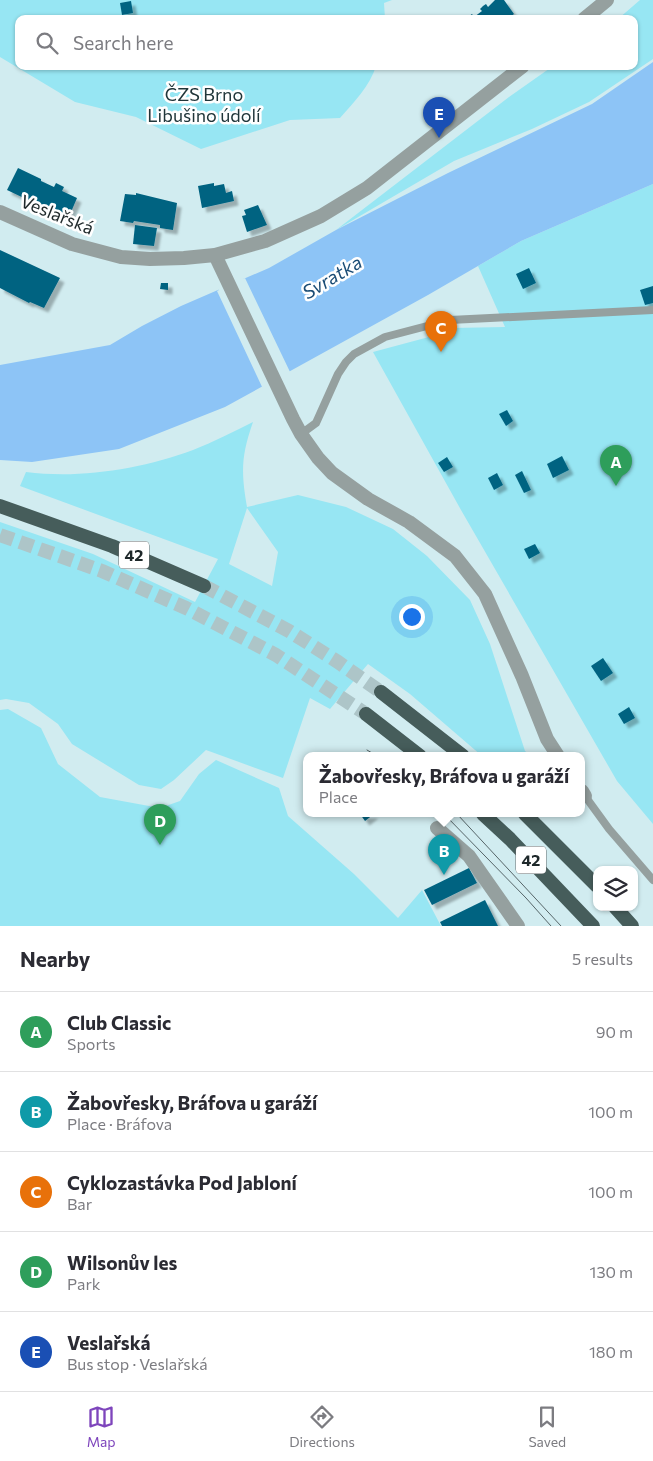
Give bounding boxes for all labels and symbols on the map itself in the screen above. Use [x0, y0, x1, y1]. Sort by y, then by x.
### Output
park label: ČZS Brno Libušino údolí [147, 83, 262, 126]
pin: E [423, 97, 455, 138]
street label: Veslařská [18, 189, 97, 239]
water label: Svratka [298, 250, 366, 303]
pin: C [425, 311, 457, 352]
pin: A [600, 445, 632, 486]
road number: 42 [119, 542, 149, 568]
your location [399, 604, 425, 630]
pin: D [144, 804, 176, 845]
pin: B [428, 834, 460, 875]
road number: 42 [516, 846, 546, 874]

